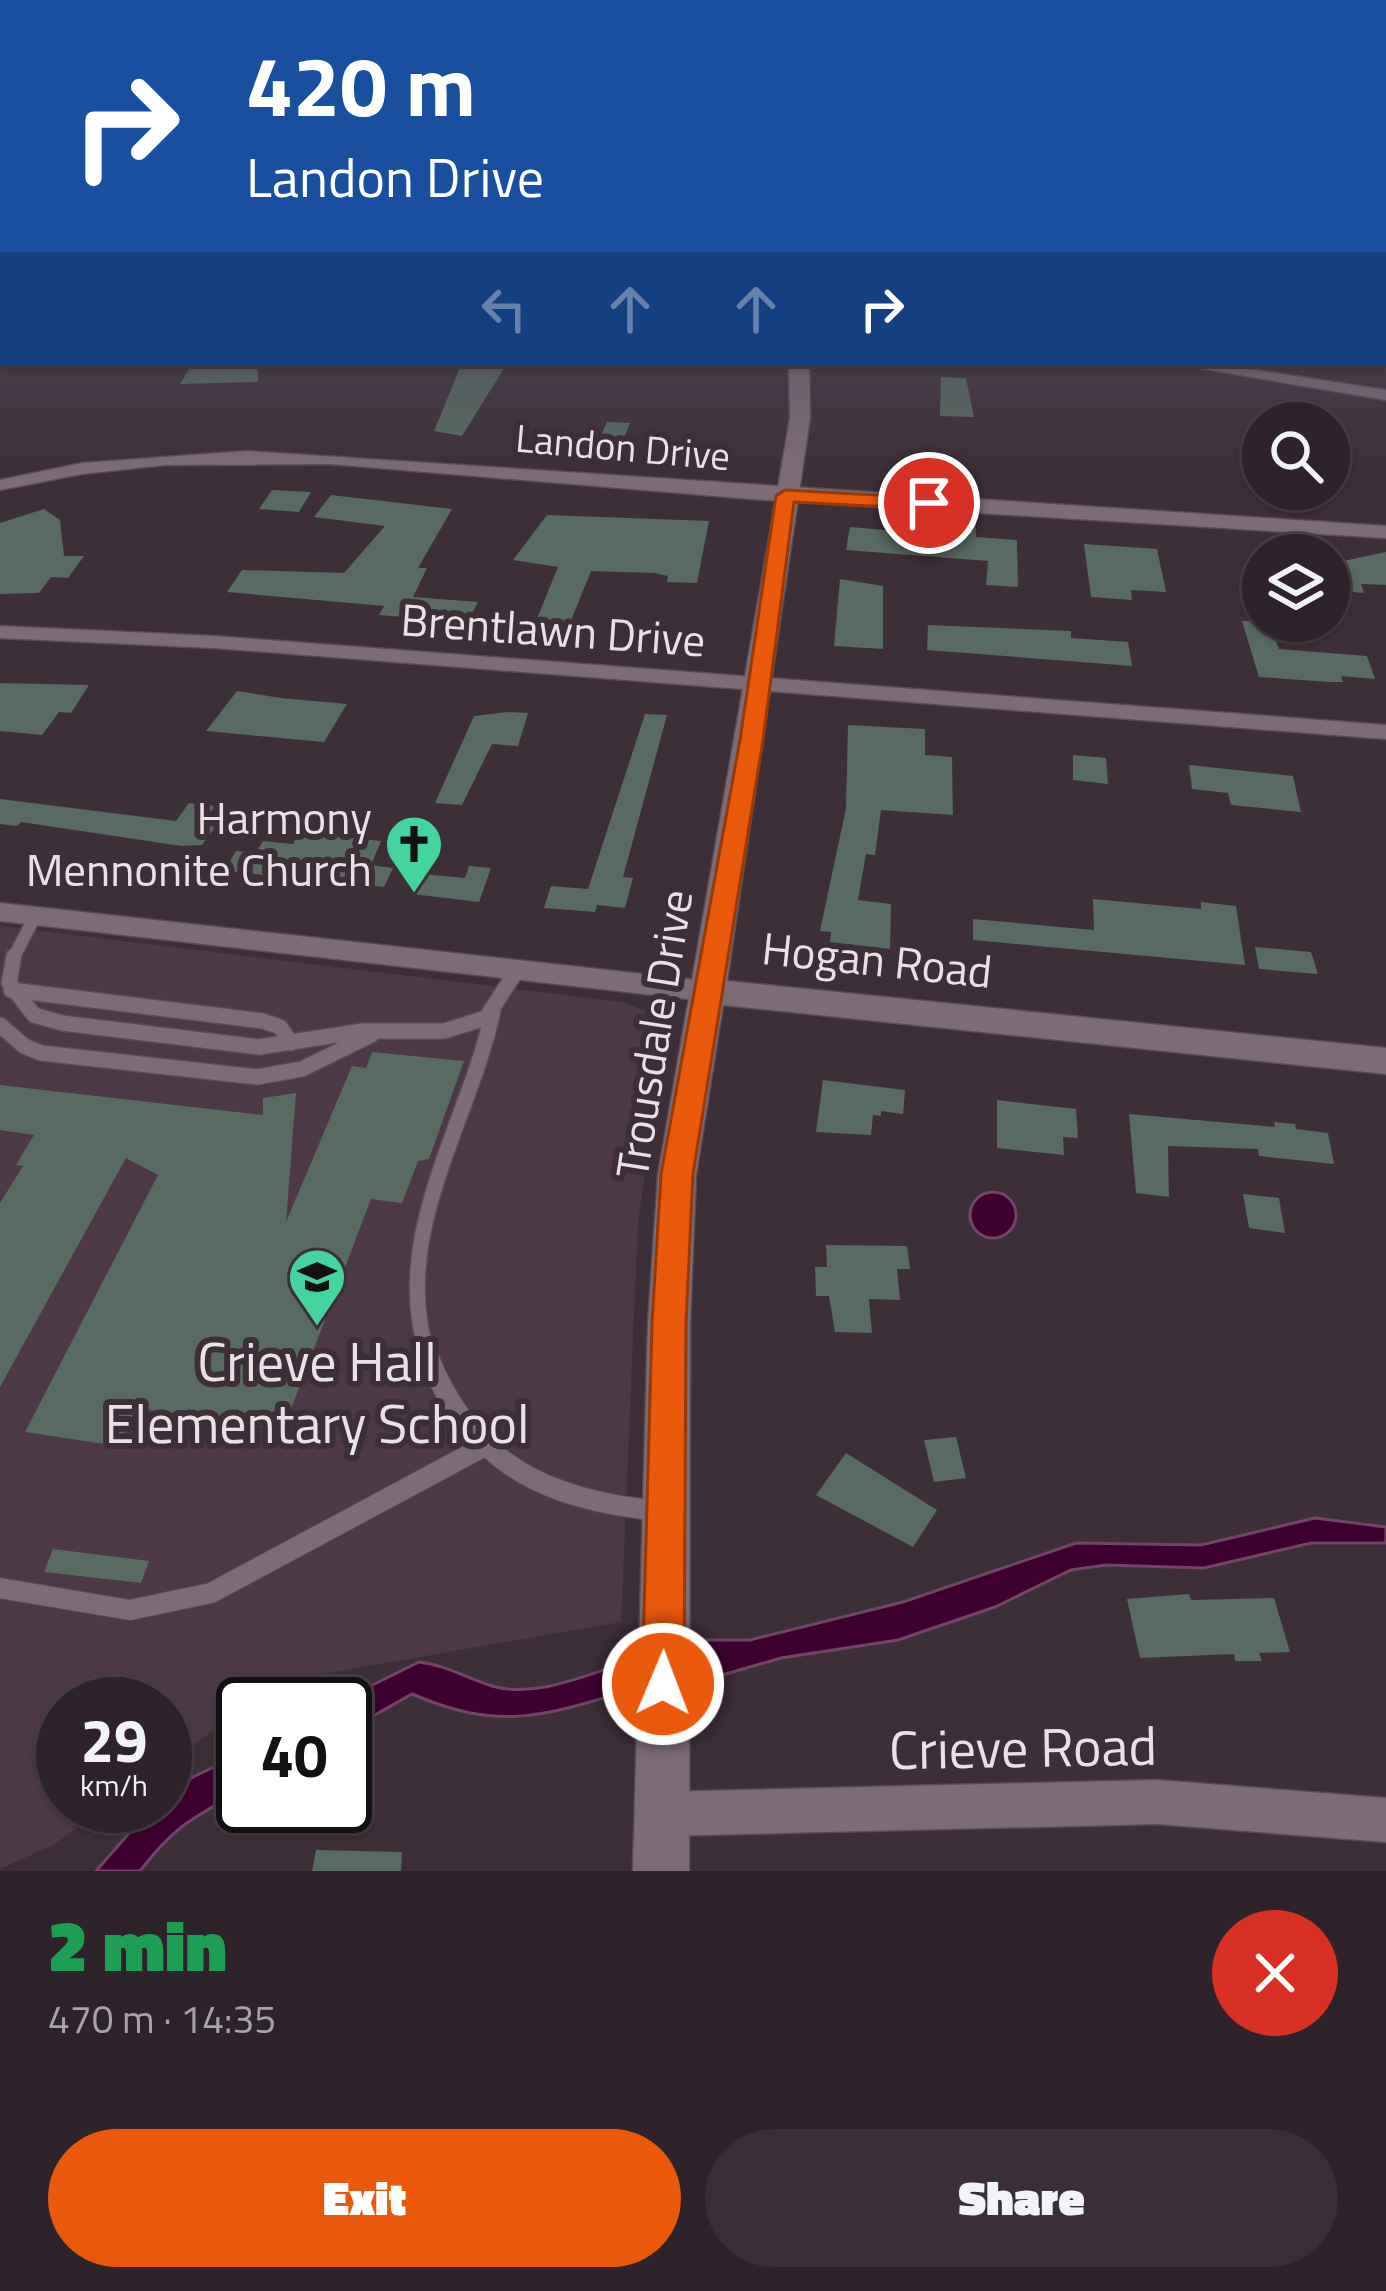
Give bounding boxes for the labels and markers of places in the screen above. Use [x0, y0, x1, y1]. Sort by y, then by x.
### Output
pin [878, 452, 980, 554]
place label: Harmony Mennonite Church [26, 783, 372, 903]
church icon: Harmony Mennonite Church [383, 813, 445, 895]
school or university icon: Crieve Hall Elementary School [286, 1246, 348, 1328]
place label: Crieve Hall Elementary School [105, 1320, 529, 1464]

